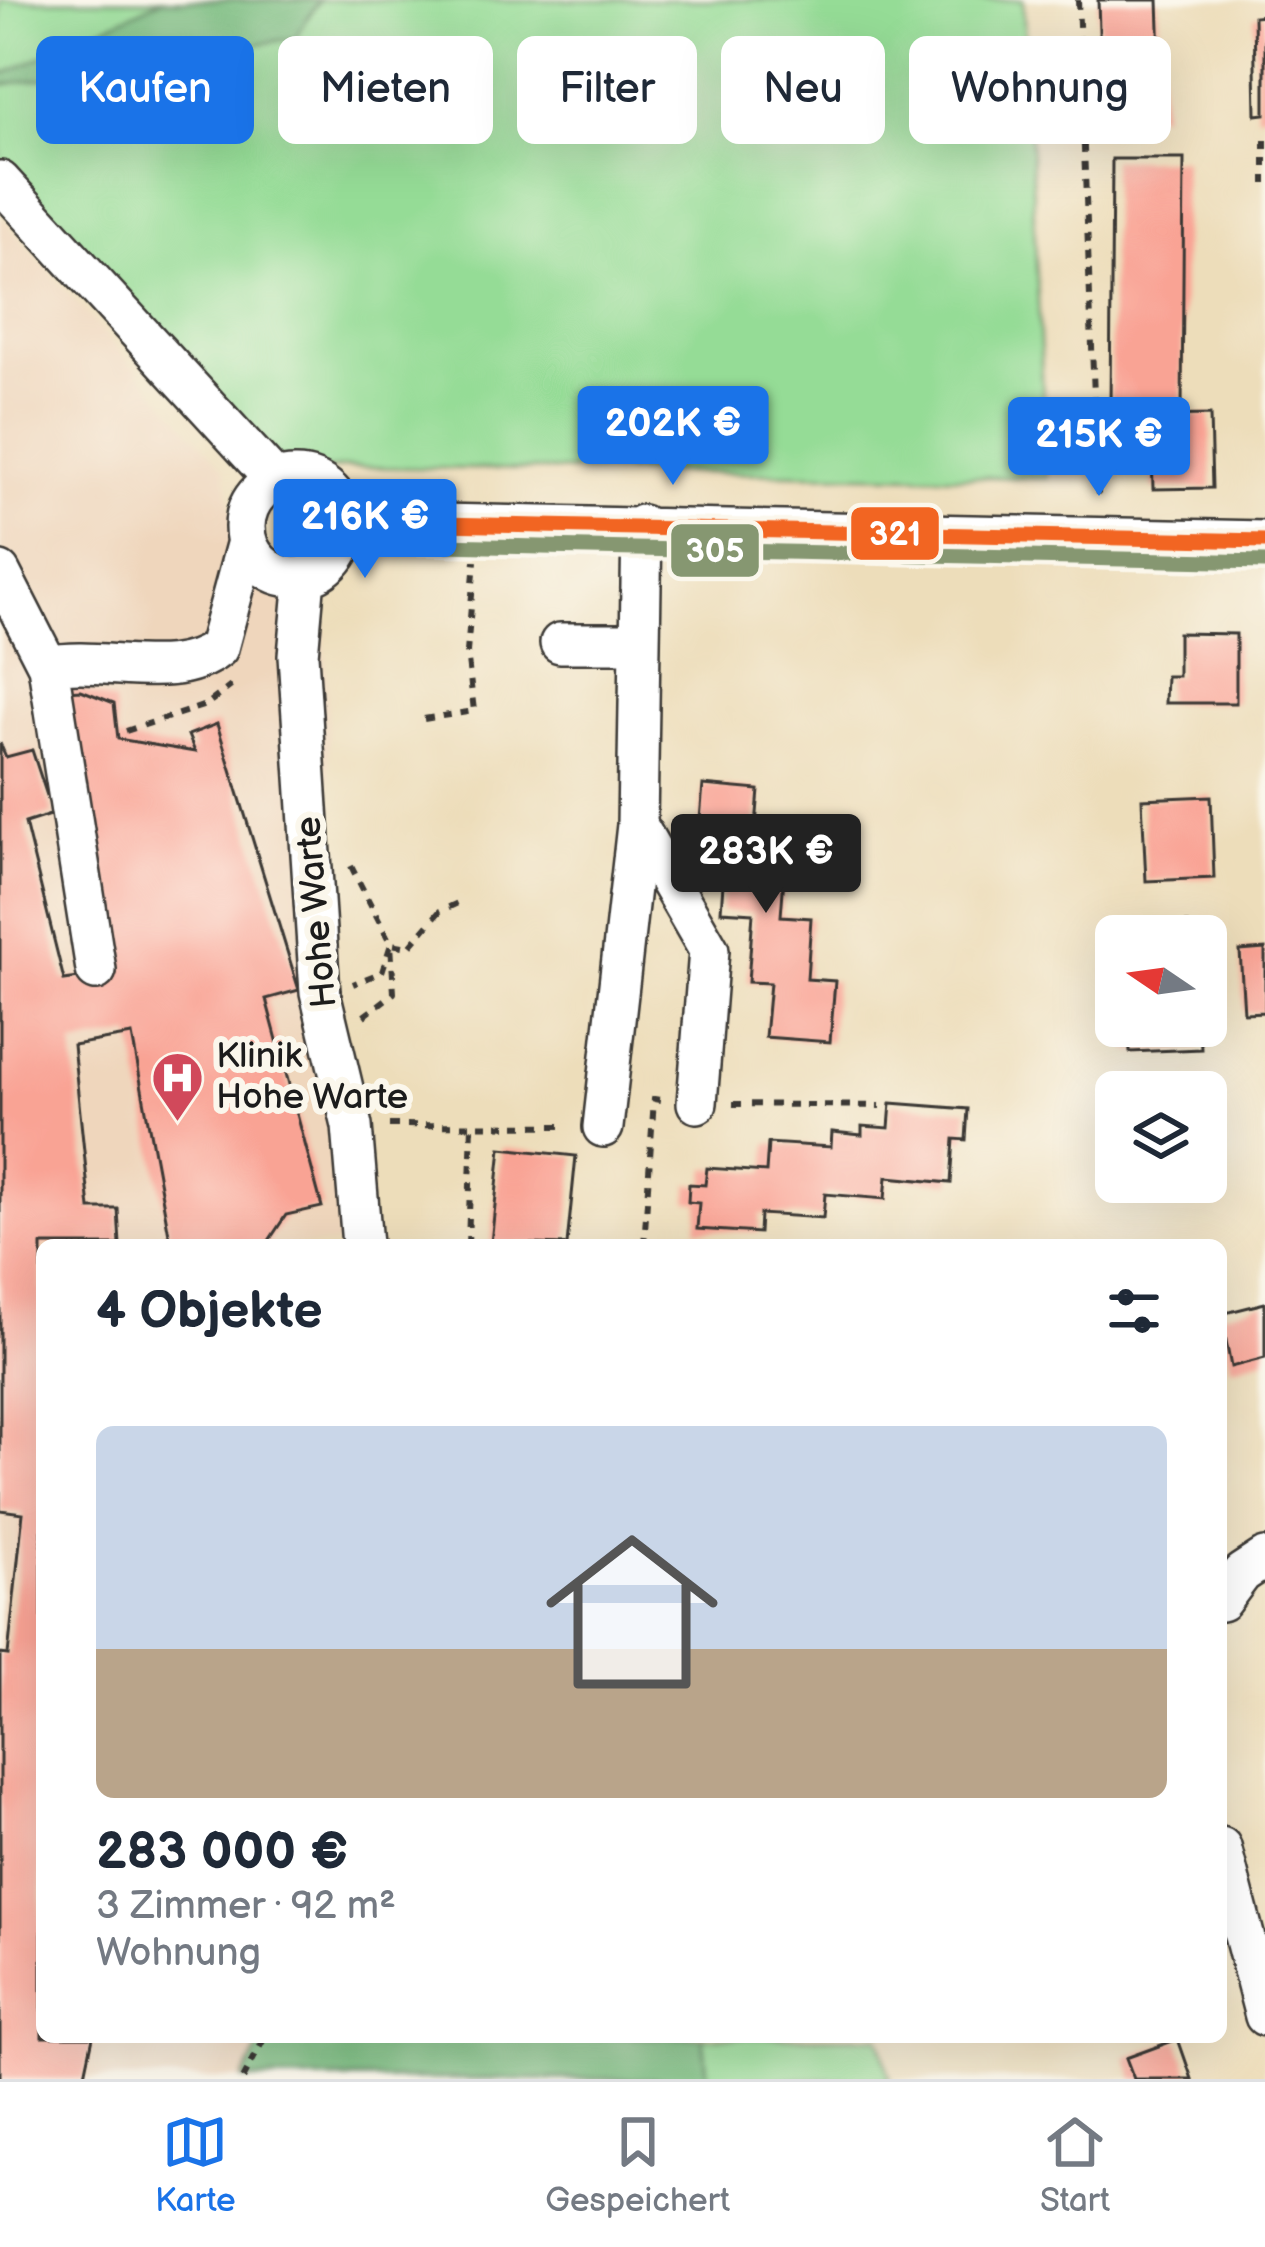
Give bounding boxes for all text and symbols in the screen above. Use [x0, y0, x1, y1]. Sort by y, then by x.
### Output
chip: Kaufen [36, 36, 254, 144]
chip: Mieten [278, 36, 493, 144]
chip: Filter [517, 36, 697, 144]
chip: Neu [721, 36, 885, 144]
chip: Wohnung [909, 36, 1171, 144]
pin: 202K € [575, 386, 771, 488]
pin: 215K € [1001, 397, 1197, 499]
text: 202K € [605, 401, 741, 448]
text: 215K € [1035, 412, 1163, 459]
pin: 216K € [267, 479, 463, 581]
text: 216K € [300, 494, 430, 541]
line badge: 321 [849, 505, 941, 562]
text: 321 [869, 515, 921, 555]
line badge: 305 [669, 522, 761, 579]
text: 305 [686, 532, 744, 572]
street label: Hohe Warte [287, 814, 347, 1010]
pin: 283K € [668, 814, 864, 916]
text: 283K € [698, 829, 834, 876]
north arrow [1095, 915, 1227, 1047]
map controls [1095, 915, 1227, 1203]
place label: Klinik Hohe Warte [216, 1035, 408, 1119]
hospital icon: Klinik Hohe Warte [149, 1049, 205, 1123]
button: layers [1095, 1071, 1227, 1203]
icon: filters [1101, 1278, 1167, 1344]
text: 4 Objekte [96, 1281, 323, 1342]
icon: home [524, 1504, 740, 1720]
text: 283 000 € [96, 1822, 348, 1883]
text: 3 Zimmer · 92 m² [96, 1883, 396, 1930]
text: Wohnung [96, 1930, 261, 1977]
tab: Karte [155, 2109, 235, 2221]
tab: Gespeichert [545, 2109, 730, 2221]
tab: Start [1040, 2109, 1110, 2221]

